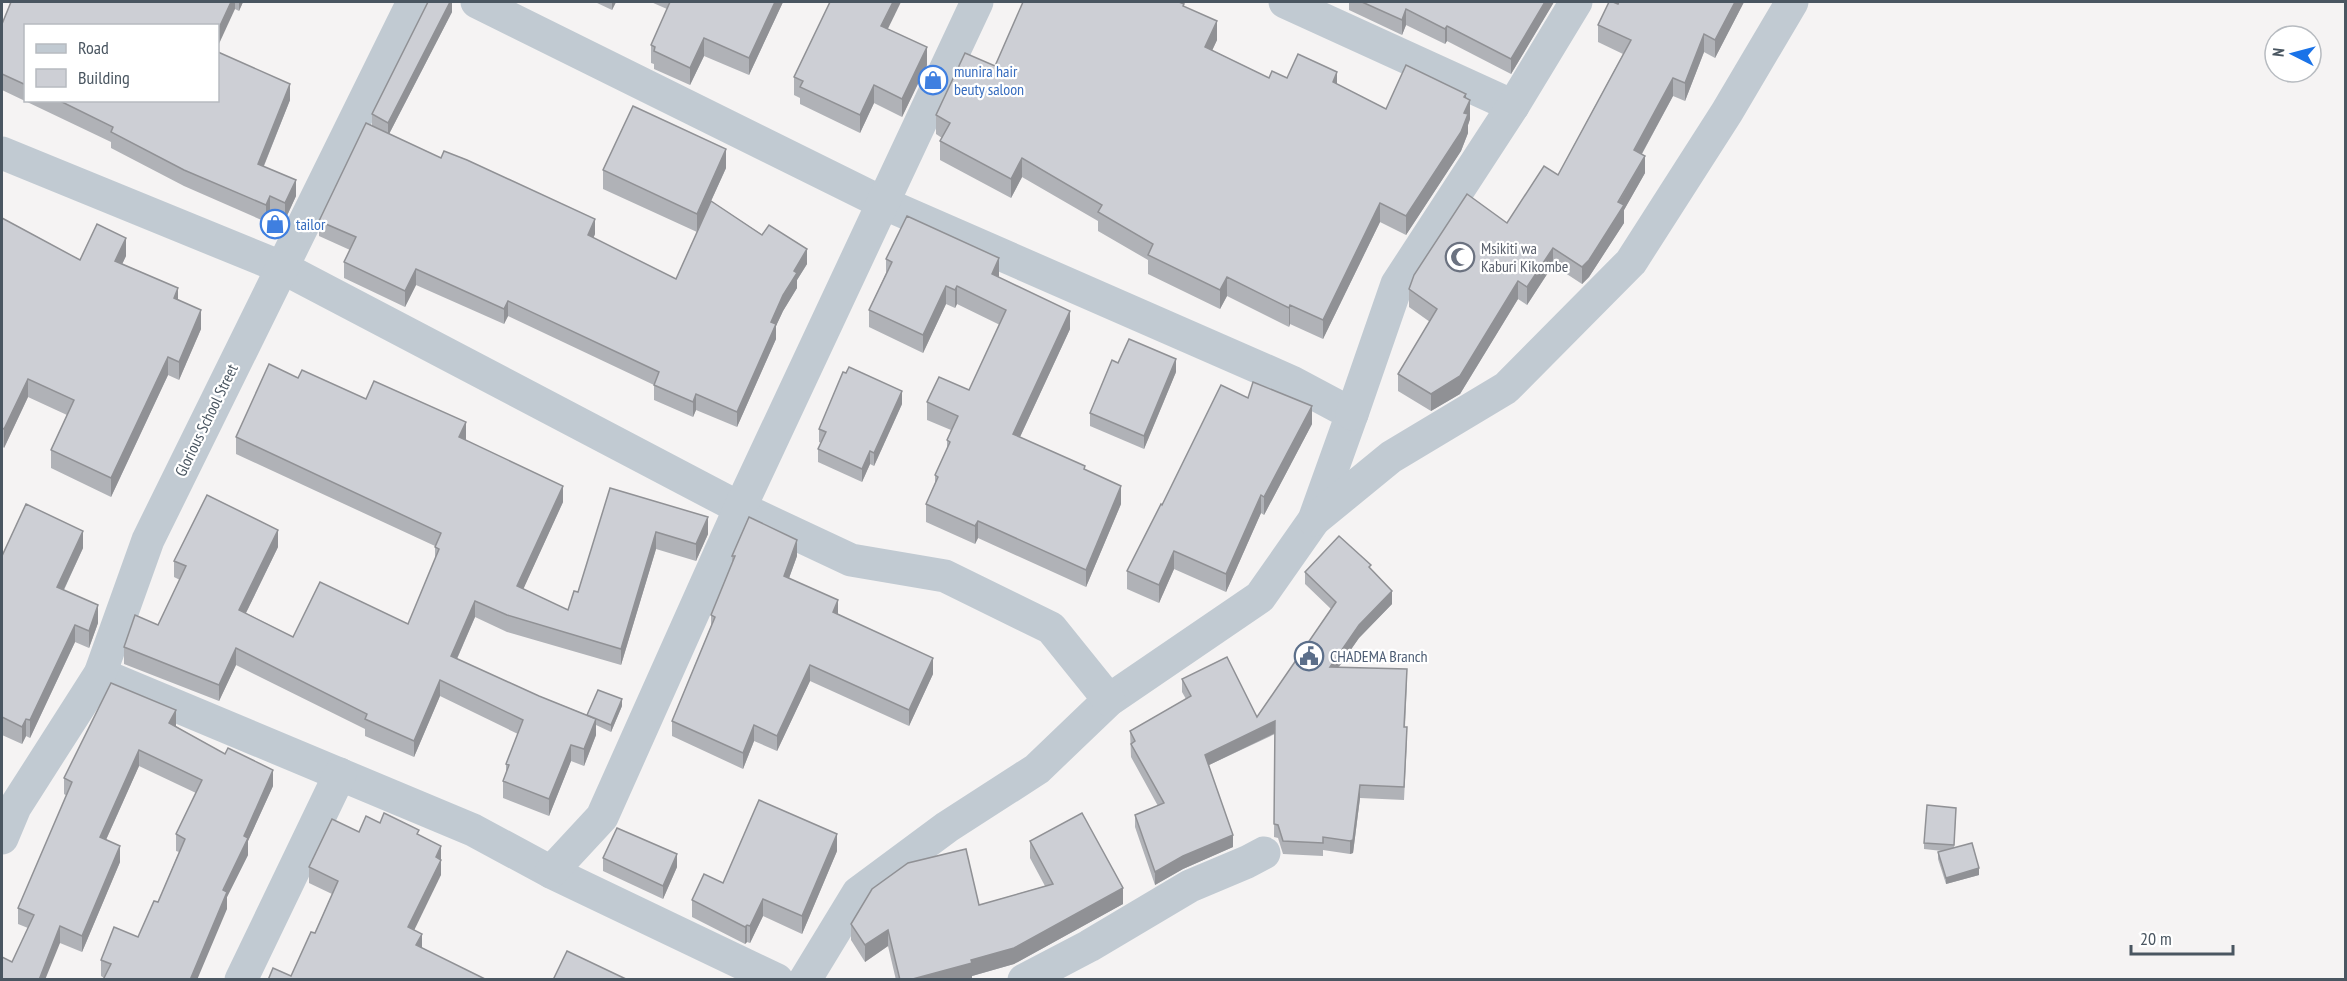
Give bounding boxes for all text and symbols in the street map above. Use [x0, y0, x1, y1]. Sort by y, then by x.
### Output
legend [24, 24, 219, 102]
north arrow [2263, 24, 2323, 84]
text: Road [78, 36, 109, 59]
text: N [2268, 47, 2288, 58]
place label: munira hair beuty saloon [954, 61, 1024, 99]
shop icon: munira hair beuty saloon [917, 64, 949, 96]
text: Building [78, 66, 130, 89]
shop icon: tailor [259, 208, 291, 240]
place label: tailor [296, 214, 326, 234]
place label: Msikiti wa Kaburi Kikombe [1481, 238, 1568, 276]
mosque icon: Msikiti wa Kaburi Kikombe [1444, 241, 1476, 273]
street label: Glorious School Street [170, 360, 242, 480]
public building icon: CHADEMA Branch [1293, 640, 1325, 672]
place label: CHADEMA Branch [1330, 646, 1427, 666]
scale bar [2131, 918, 2233, 956]
text: 20 m [2140, 927, 2172, 950]

